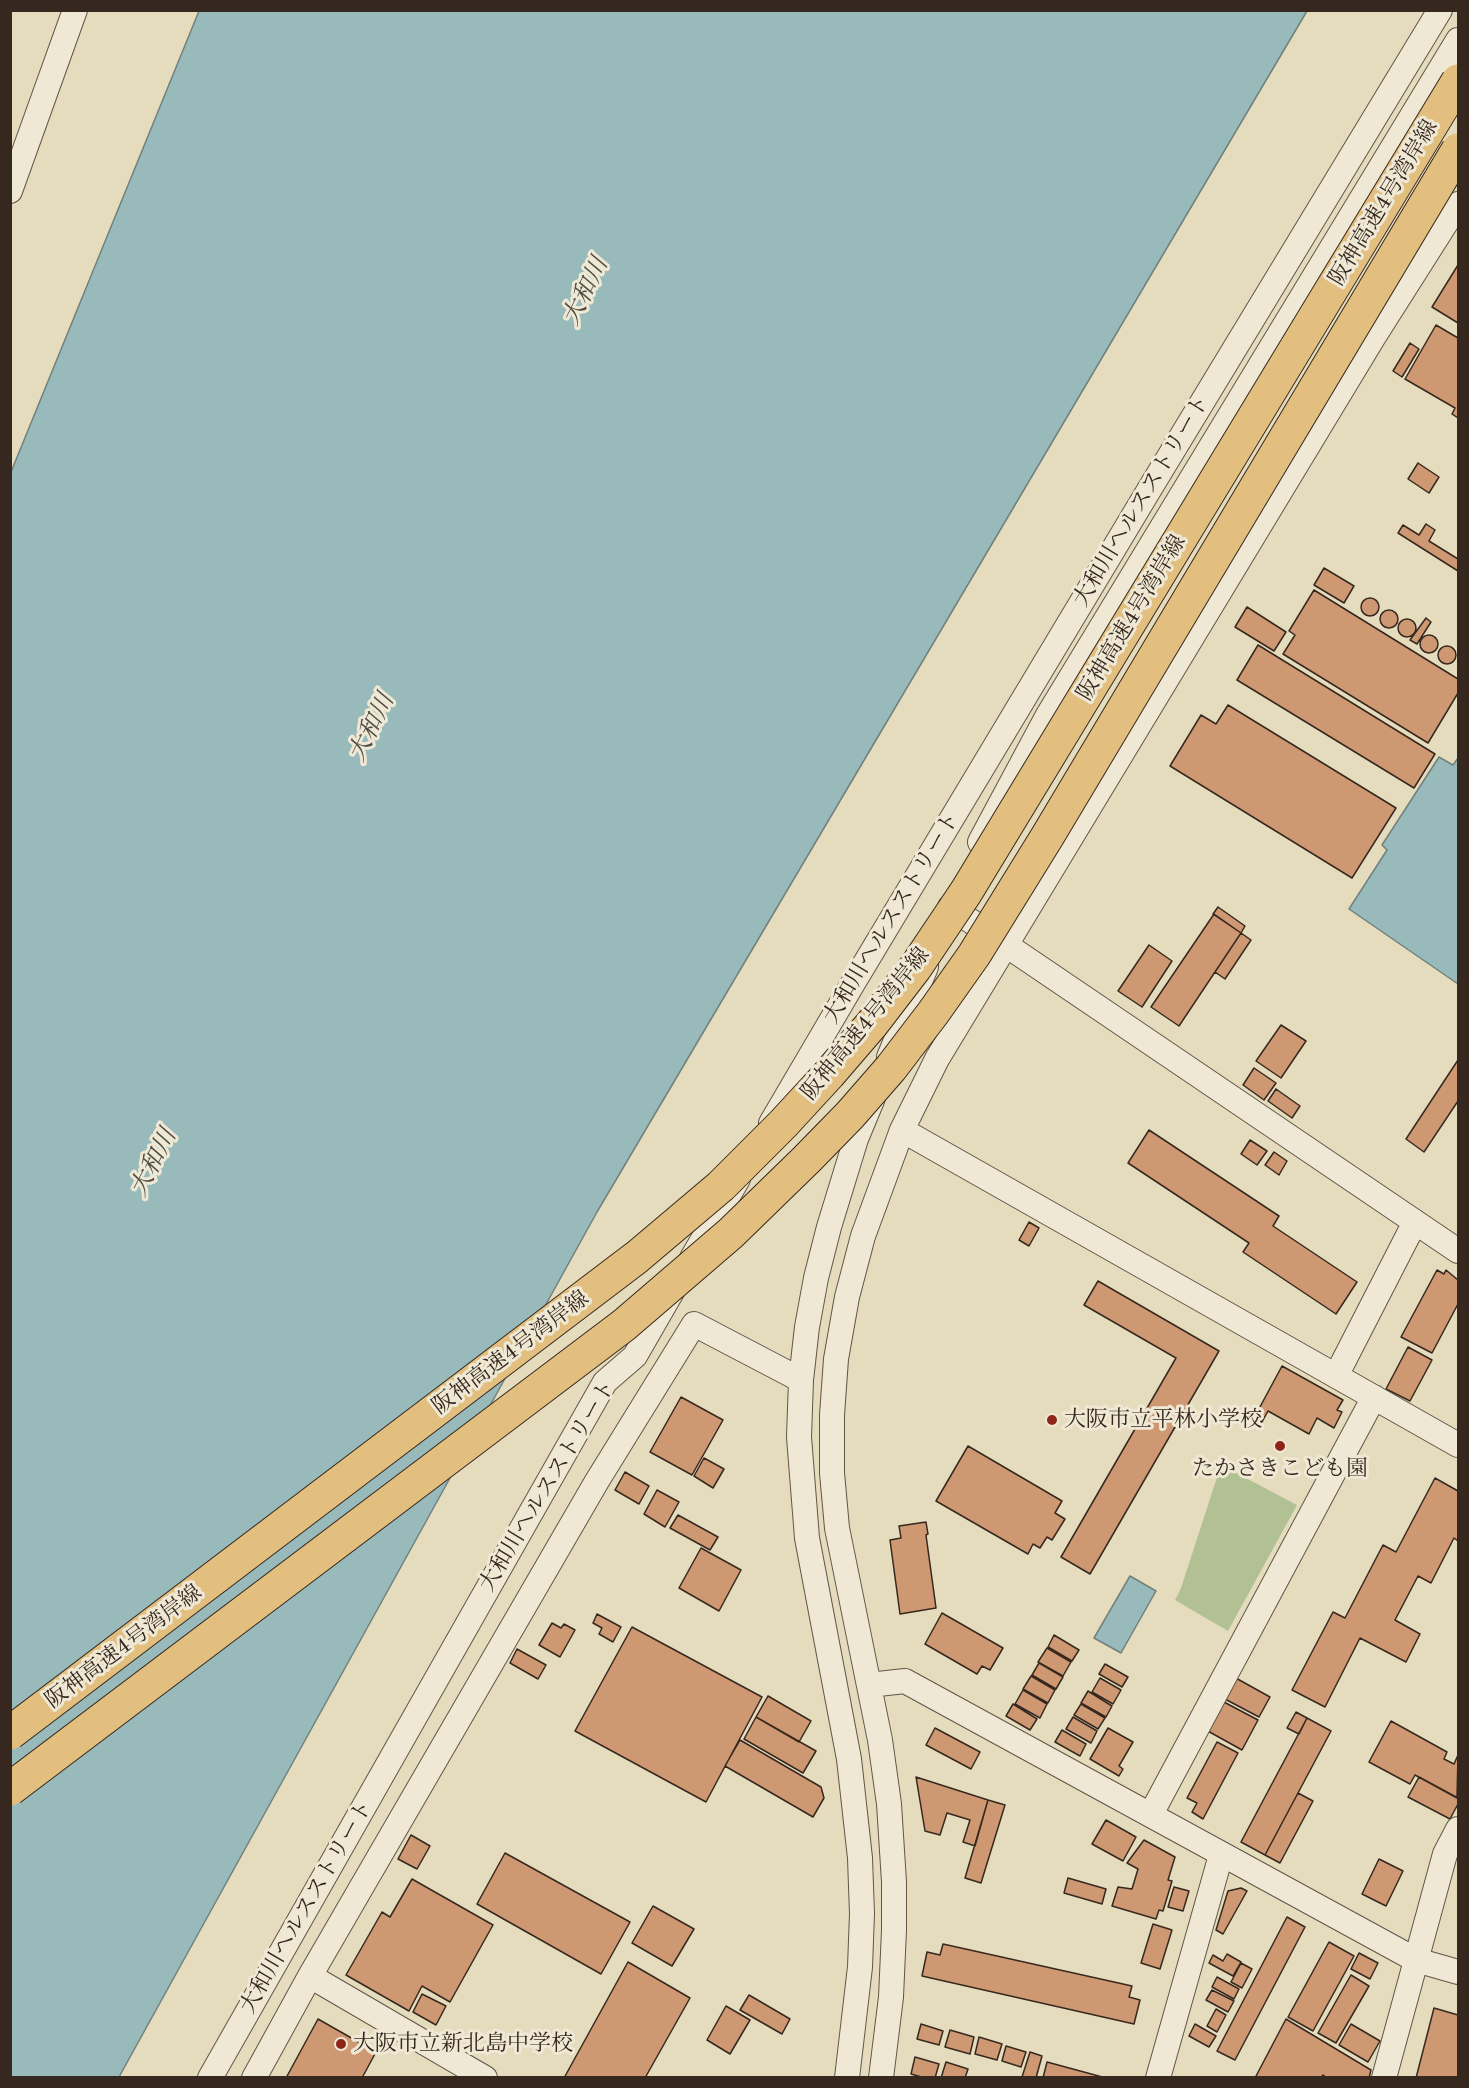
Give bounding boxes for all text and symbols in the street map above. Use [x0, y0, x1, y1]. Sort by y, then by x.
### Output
street label: 阪神高速4号湾岸線 [1324, 115, 1444, 291]
water label: 大和川 [557, 253, 615, 331]
street label: 大和川ヘルスストリート [1068, 390, 1216, 612]
street label: 阪神高速4号湾岸線 [1072, 530, 1192, 706]
water label: 大和川 [343, 689, 401, 767]
street label: 大和川ヘルスストリート [818, 807, 966, 1029]
street label: 阪神高速4号湾岸線 [796, 942, 936, 1106]
water label: 大和川 [125, 1124, 183, 1202]
street label: 阪神高速4号湾岸線 [428, 1286, 594, 1420]
street label: 大和川ヘルスストリート [474, 1375, 622, 1597]
place label: 大阪市立平林小学校 [1064, 1407, 1262, 1433]
marker: 大阪市立平林小学校 [1045, 1413, 1059, 1427]
marker: たかさきこども園 [1273, 1439, 1287, 1453]
place label: たかさきこども園 [1192, 1456, 1368, 1482]
street label: 阪神高速4号湾岸線 [41, 1580, 207, 1714]
street label: 大和川ヘルスストリート [235, 1796, 379, 2018]
place label: 大阪市立新北島中学校 [353, 2031, 573, 2057]
marker: 大阪市立新北島中学校 [334, 2037, 348, 2051]

